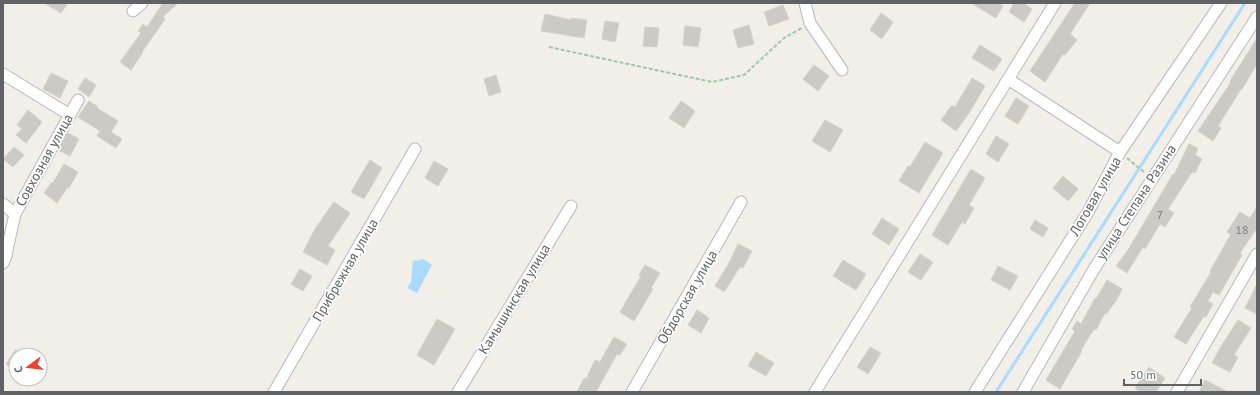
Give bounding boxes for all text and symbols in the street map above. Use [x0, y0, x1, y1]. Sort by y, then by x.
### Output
street label: Совхозная улица [11, 111, 77, 209]
street label: улица Степана Разина [1092, 141, 1180, 263]
street label: Логовая улица [1065, 153, 1125, 240]
house number: 7 [1157, 207, 1163, 222]
street label: Прибрежная улица [308, 215, 382, 325]
house number: 18 [1235, 222, 1249, 237]
street label: Камышинская улица [474, 241, 554, 357]
street label: Обдорская улица [653, 247, 721, 347]
north arrow [8, 347, 48, 387]
scale bar [1124, 361, 1201, 387]
text: С [11, 365, 26, 374]
text: 50 m [1130, 367, 1156, 382]

